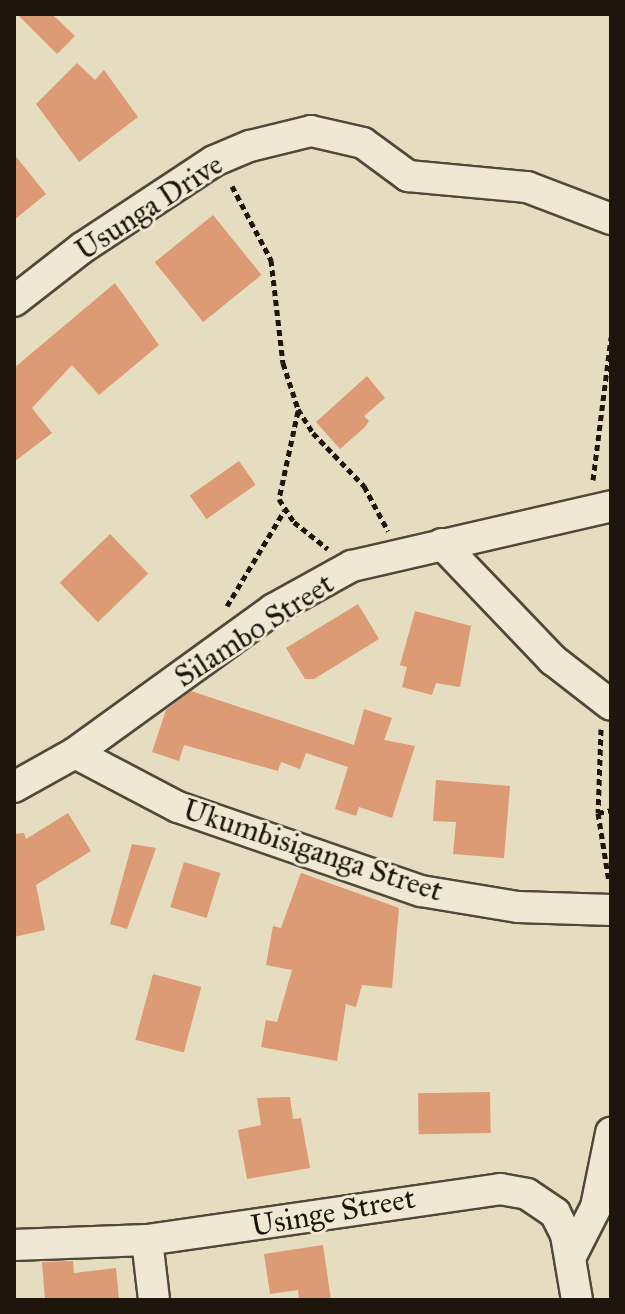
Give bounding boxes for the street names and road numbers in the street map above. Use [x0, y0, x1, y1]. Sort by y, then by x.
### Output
street label: Usunga Drive [68, 146, 230, 268]
street label: Silambo Street [168, 565, 340, 695]
street label: Ukumbisiganga Street [179, 791, 447, 909]
street label: Usinge Street [248, 1180, 418, 1244]

